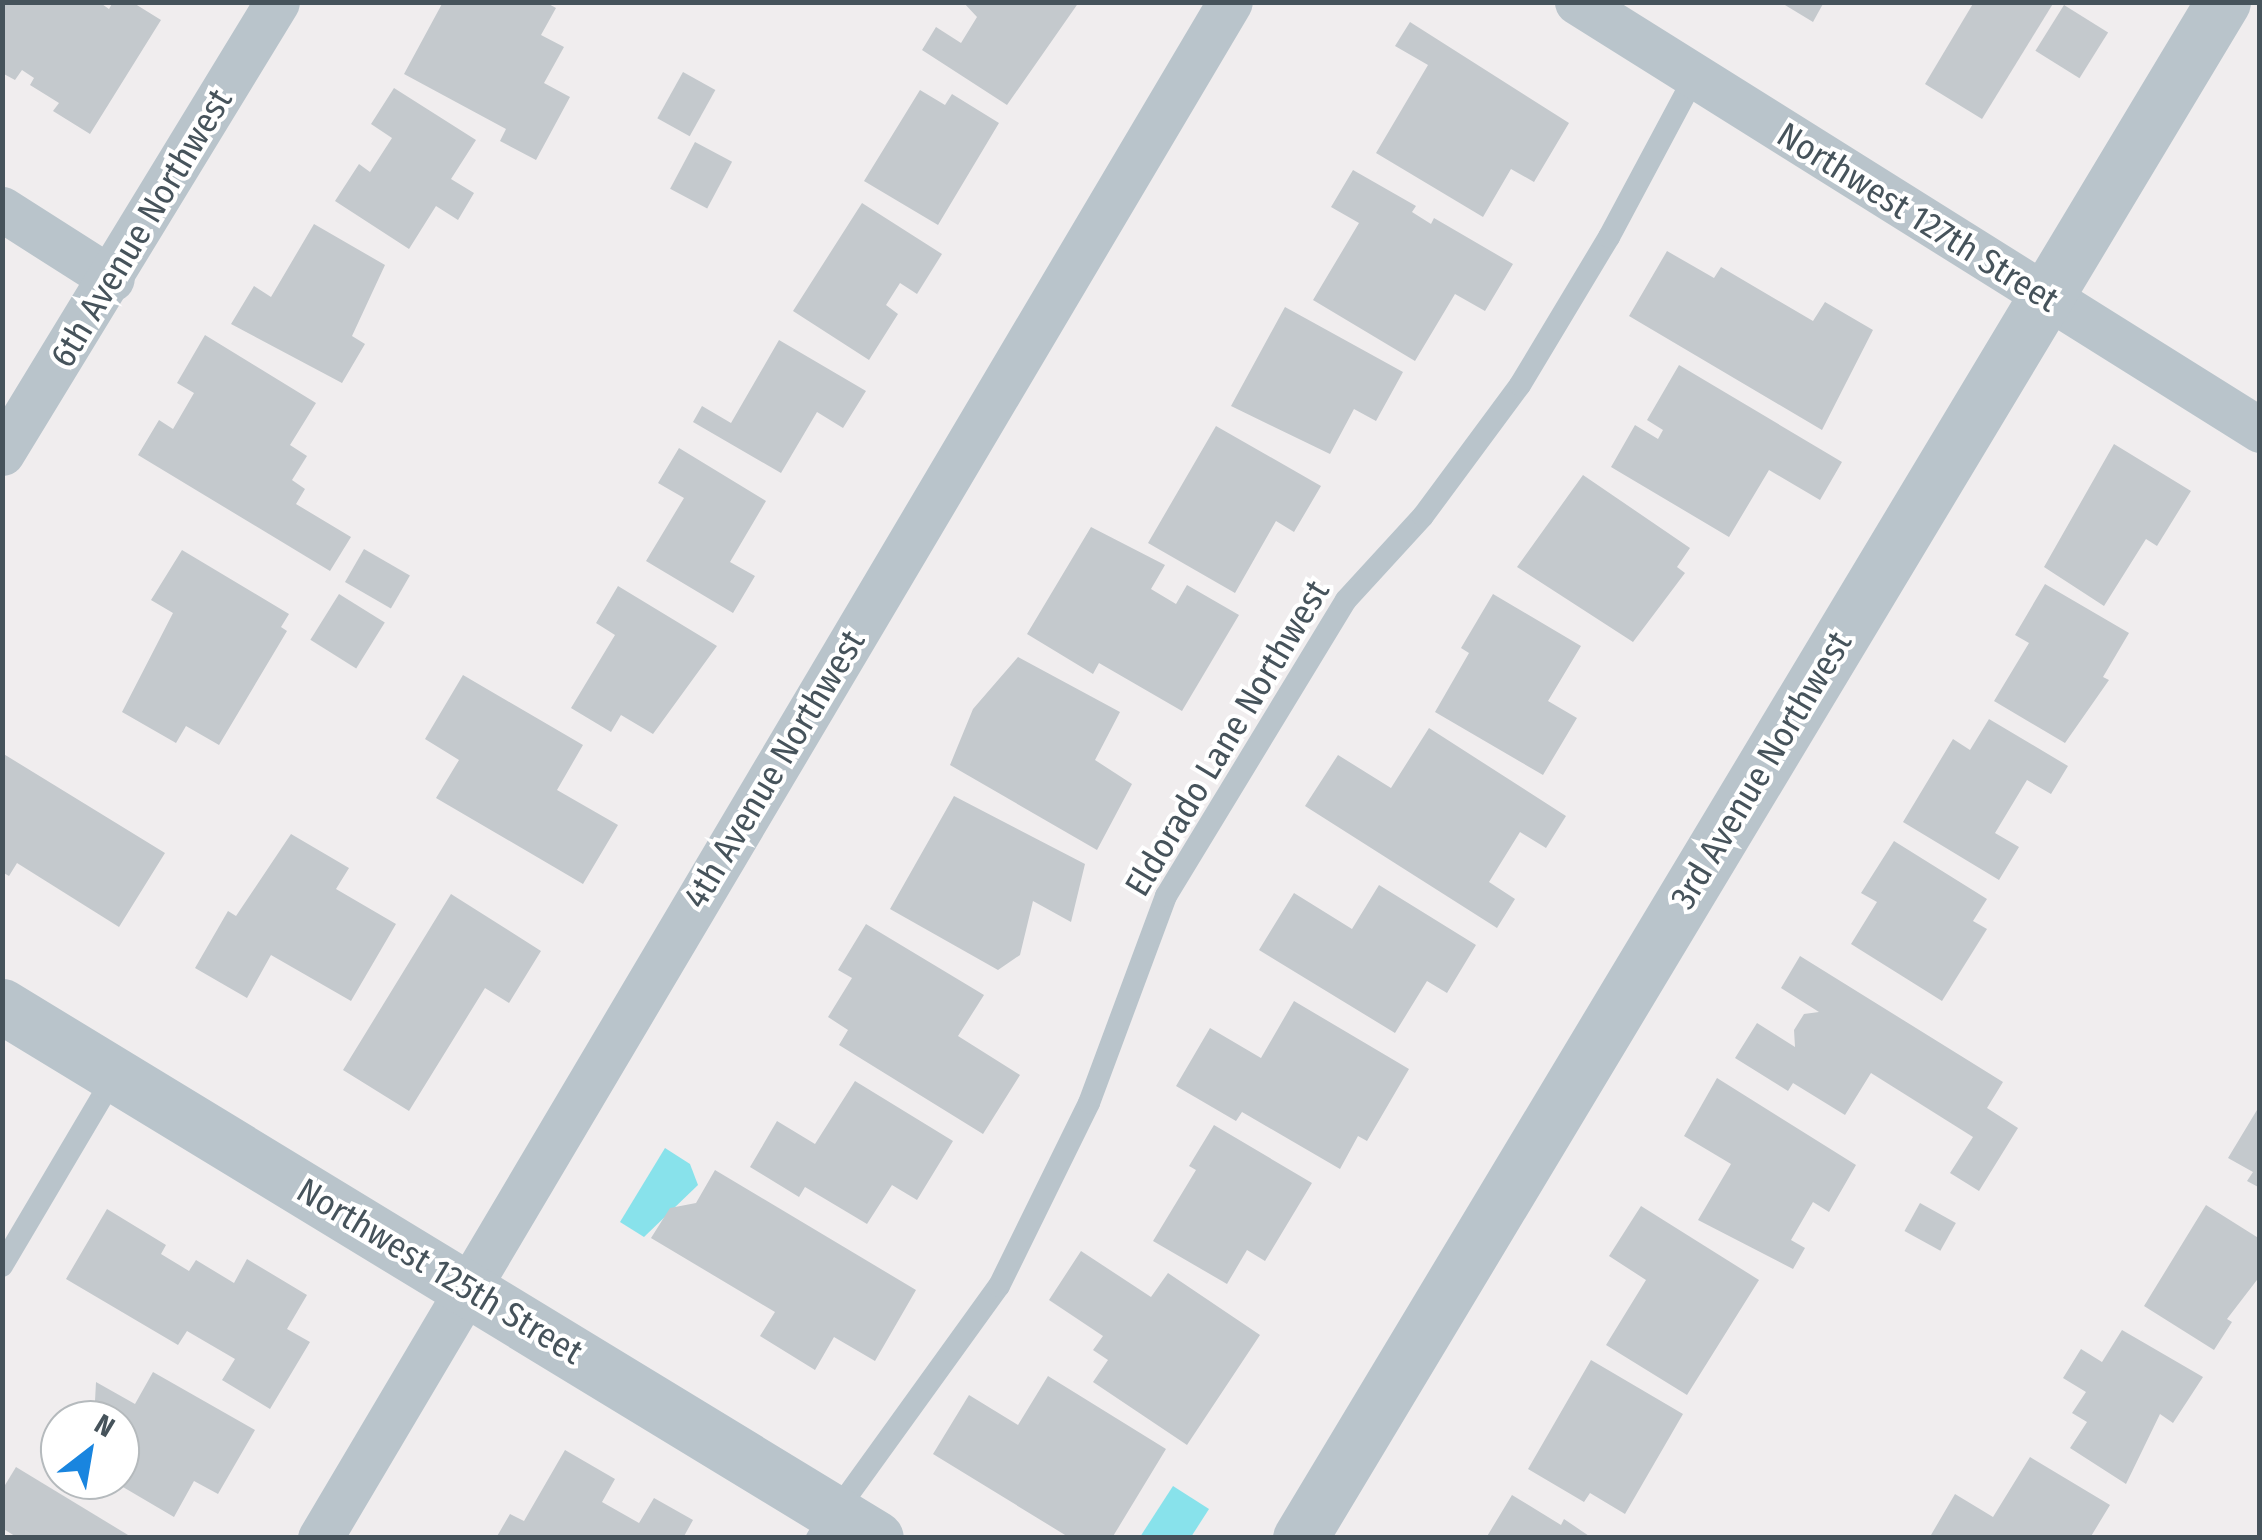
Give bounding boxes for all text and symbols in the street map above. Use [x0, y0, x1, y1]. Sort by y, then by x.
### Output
street label: 6th Avenue Northwest [41, 81, 241, 375]
street label: Northwest 127th Street [1770, 113, 2066, 321]
street label: Eldorado Lane Northwest [1116, 573, 1338, 903]
street label: 4th Avenue Northwest [674, 622, 874, 916]
street label: 3rd Avenue Northwest [1662, 624, 1860, 916]
street label: Northwest 125th Street [290, 1169, 590, 1373]
north arrow [40, 1400, 140, 1500]
text: N [89, 1407, 120, 1444]

